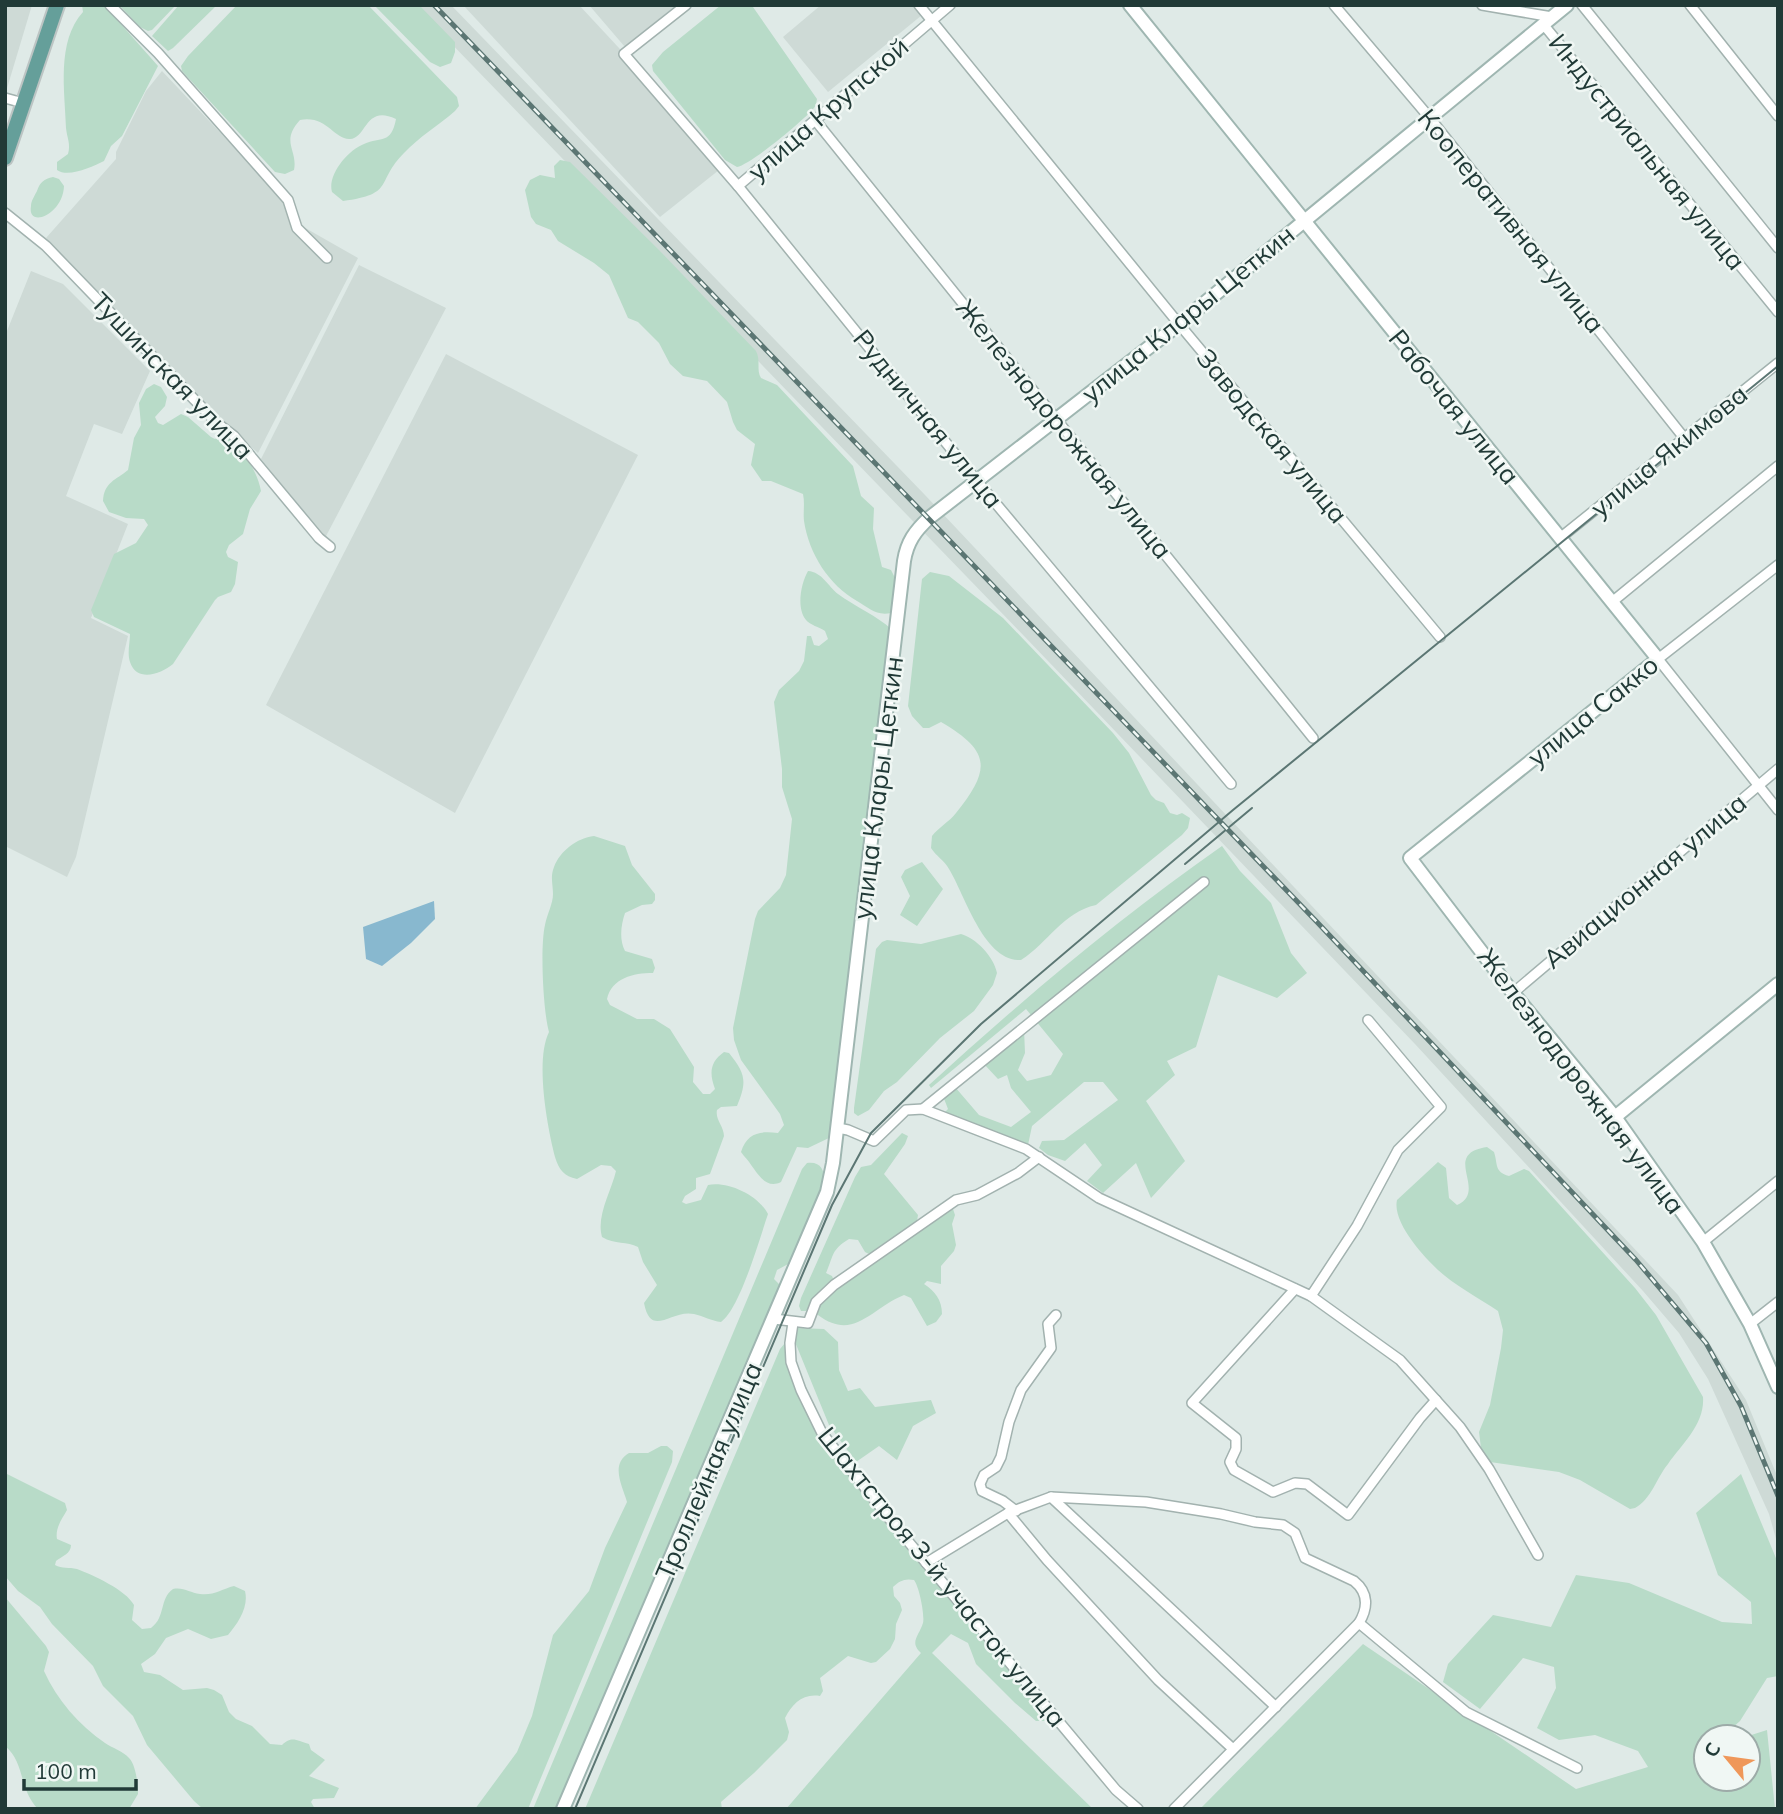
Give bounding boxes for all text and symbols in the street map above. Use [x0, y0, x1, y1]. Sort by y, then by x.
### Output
street label: Индустриальная улица [1542, 27, 1753, 277]
street label: улица Крупской [740, 30, 915, 188]
street label: Кооперативная улица [1411, 102, 1612, 339]
street label: улица Клары Цеткин [1074, 217, 1301, 410]
street label: Тушинская улица [84, 285, 261, 466]
street label: Железнодорожная улица [949, 292, 1179, 565]
street label: Рабочая улица [1382, 322, 1527, 491]
street label: Рудничная улица [846, 323, 1011, 515]
street label: Заводская улица [1190, 342, 1355, 530]
street label: улица Якимова [1583, 377, 1754, 524]
street label: улица Сакко [1521, 648, 1665, 773]
street label: улица Клары Цеткин [845, 654, 910, 921]
street label: Авиационная улица [1536, 786, 1753, 975]
street label: Железнодорожная улица [1470, 941, 1692, 1220]
street label: Троллейная улица [648, 1357, 769, 1585]
street label: Шахтстроя 3-й участок улица [811, 1420, 1074, 1734]
north arrow [1692, 1723, 1762, 1793]
text: С [1698, 1738, 1726, 1761]
scale bar [24, 1748, 136, 1792]
text: 100 m [35, 1758, 97, 1784]

